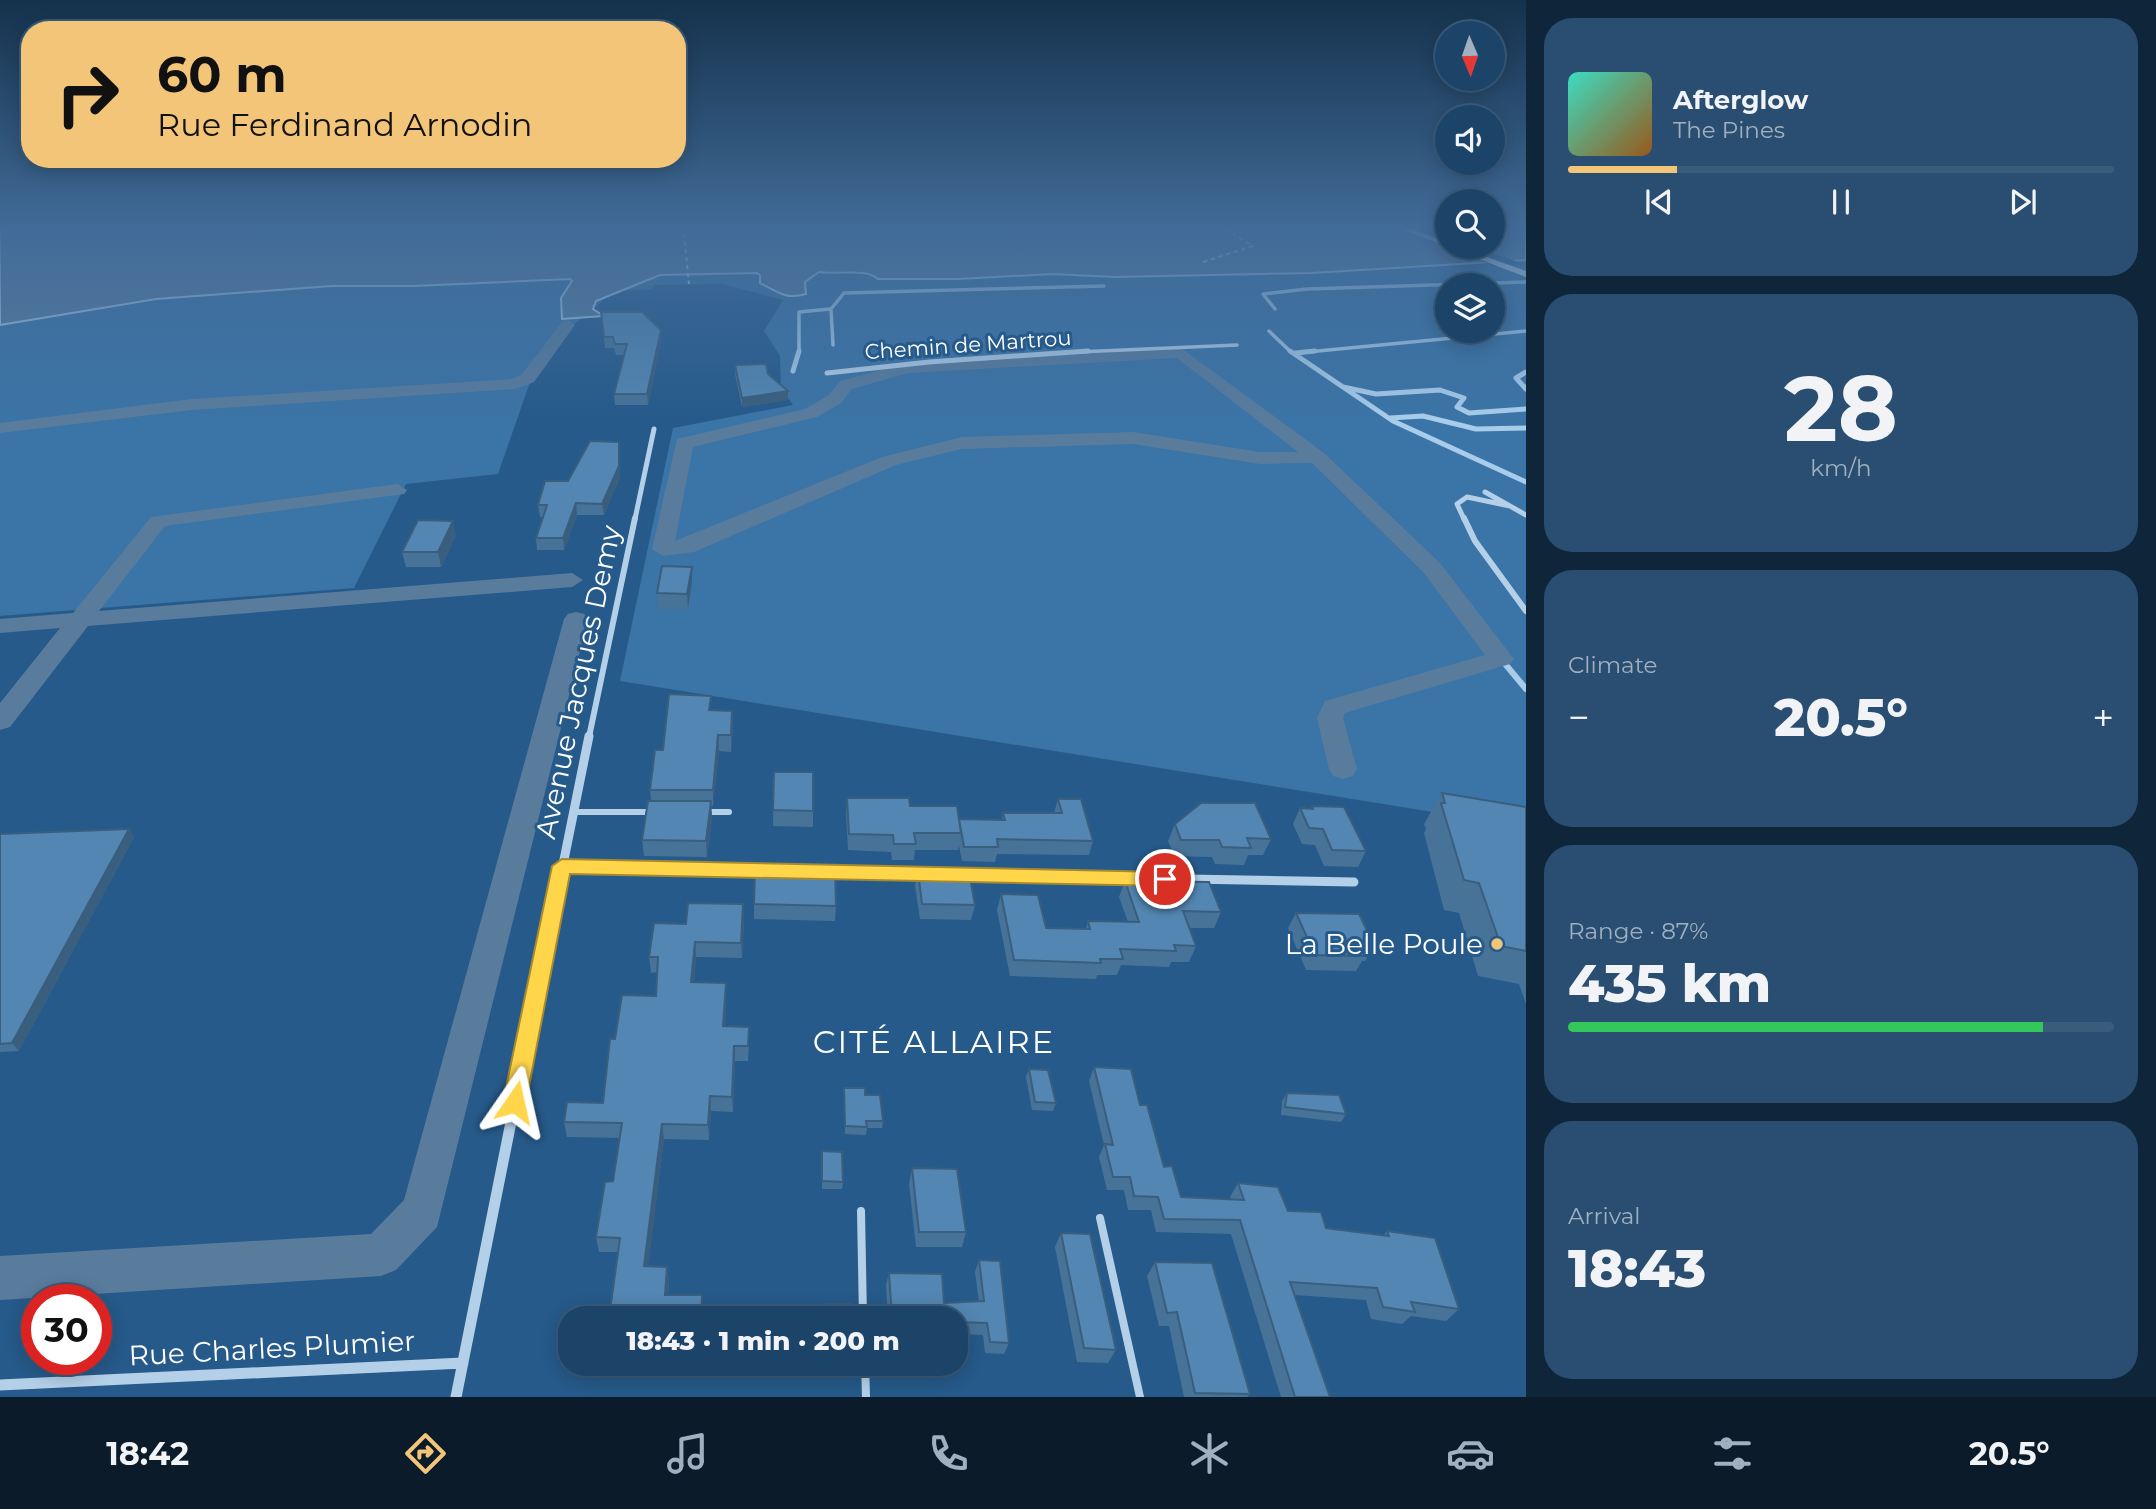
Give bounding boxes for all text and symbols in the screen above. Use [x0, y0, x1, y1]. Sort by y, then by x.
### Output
north arrow [1435, 21, 1505, 91]
map controls [1435, 21, 1505, 343]
text: 60 m [157, 45, 287, 104]
icon: right [42, 49, 133, 140]
text: Afterglow [1673, 84, 1808, 116]
text: Rue Ferdinand Arnodin [157, 105, 532, 144]
button: sound [1435, 105, 1505, 175]
text: The Pines [1673, 116, 1785, 144]
icon: previous [1640, 183, 1678, 221]
icon: pause [1822, 183, 1860, 221]
icon: next [2004, 183, 2042, 221]
button: search [1435, 189, 1505, 259]
button: layers [1435, 273, 1505, 343]
street label: Chemin de Martrou [864, 325, 1072, 364]
text: 28 [1784, 353, 1898, 464]
text: km/h [1810, 454, 1872, 482]
street label: Avenue Jacques Demy [528, 522, 628, 842]
text: Climate [1568, 651, 1657, 679]
text: 20.5° [1774, 686, 1908, 749]
text: − [1568, 694, 1590, 741]
text: + [2092, 694, 2114, 741]
pin [1135, 849, 1195, 909]
icon: arrive [1146, 860, 1184, 898]
text: Range · 87% [1568, 917, 1708, 945]
place label: La Belle Poule [1285, 927, 1483, 961]
marker: La Belle Poule [1489, 936, 1505, 952]
text: 435 km [1568, 952, 1771, 1015]
district label: CITÉ ALLAIRE [813, 1022, 1055, 1061]
position arrow [478, 1065, 552, 1139]
text: Arrival [1568, 1202, 1641, 1230]
text: 18:43 [1568, 1237, 1706, 1300]
speed limit sign: 30 [21, 1284, 112, 1375]
street label: Rue Charles Plumier [128, 1324, 416, 1372]
text: 18:43 · 1 min · 200 m [626, 1325, 900, 1357]
icon: directions [401, 1429, 450, 1478]
icon: music [663, 1429, 712, 1478]
icon: phone [924, 1429, 973, 1478]
icon: climate [1185, 1429, 1234, 1478]
icon: car [1446, 1429, 1495, 1478]
icon: filters [1708, 1429, 1757, 1478]
text: 18:42 [106, 1434, 189, 1473]
text: 20.5° [1969, 1434, 2050, 1473]

